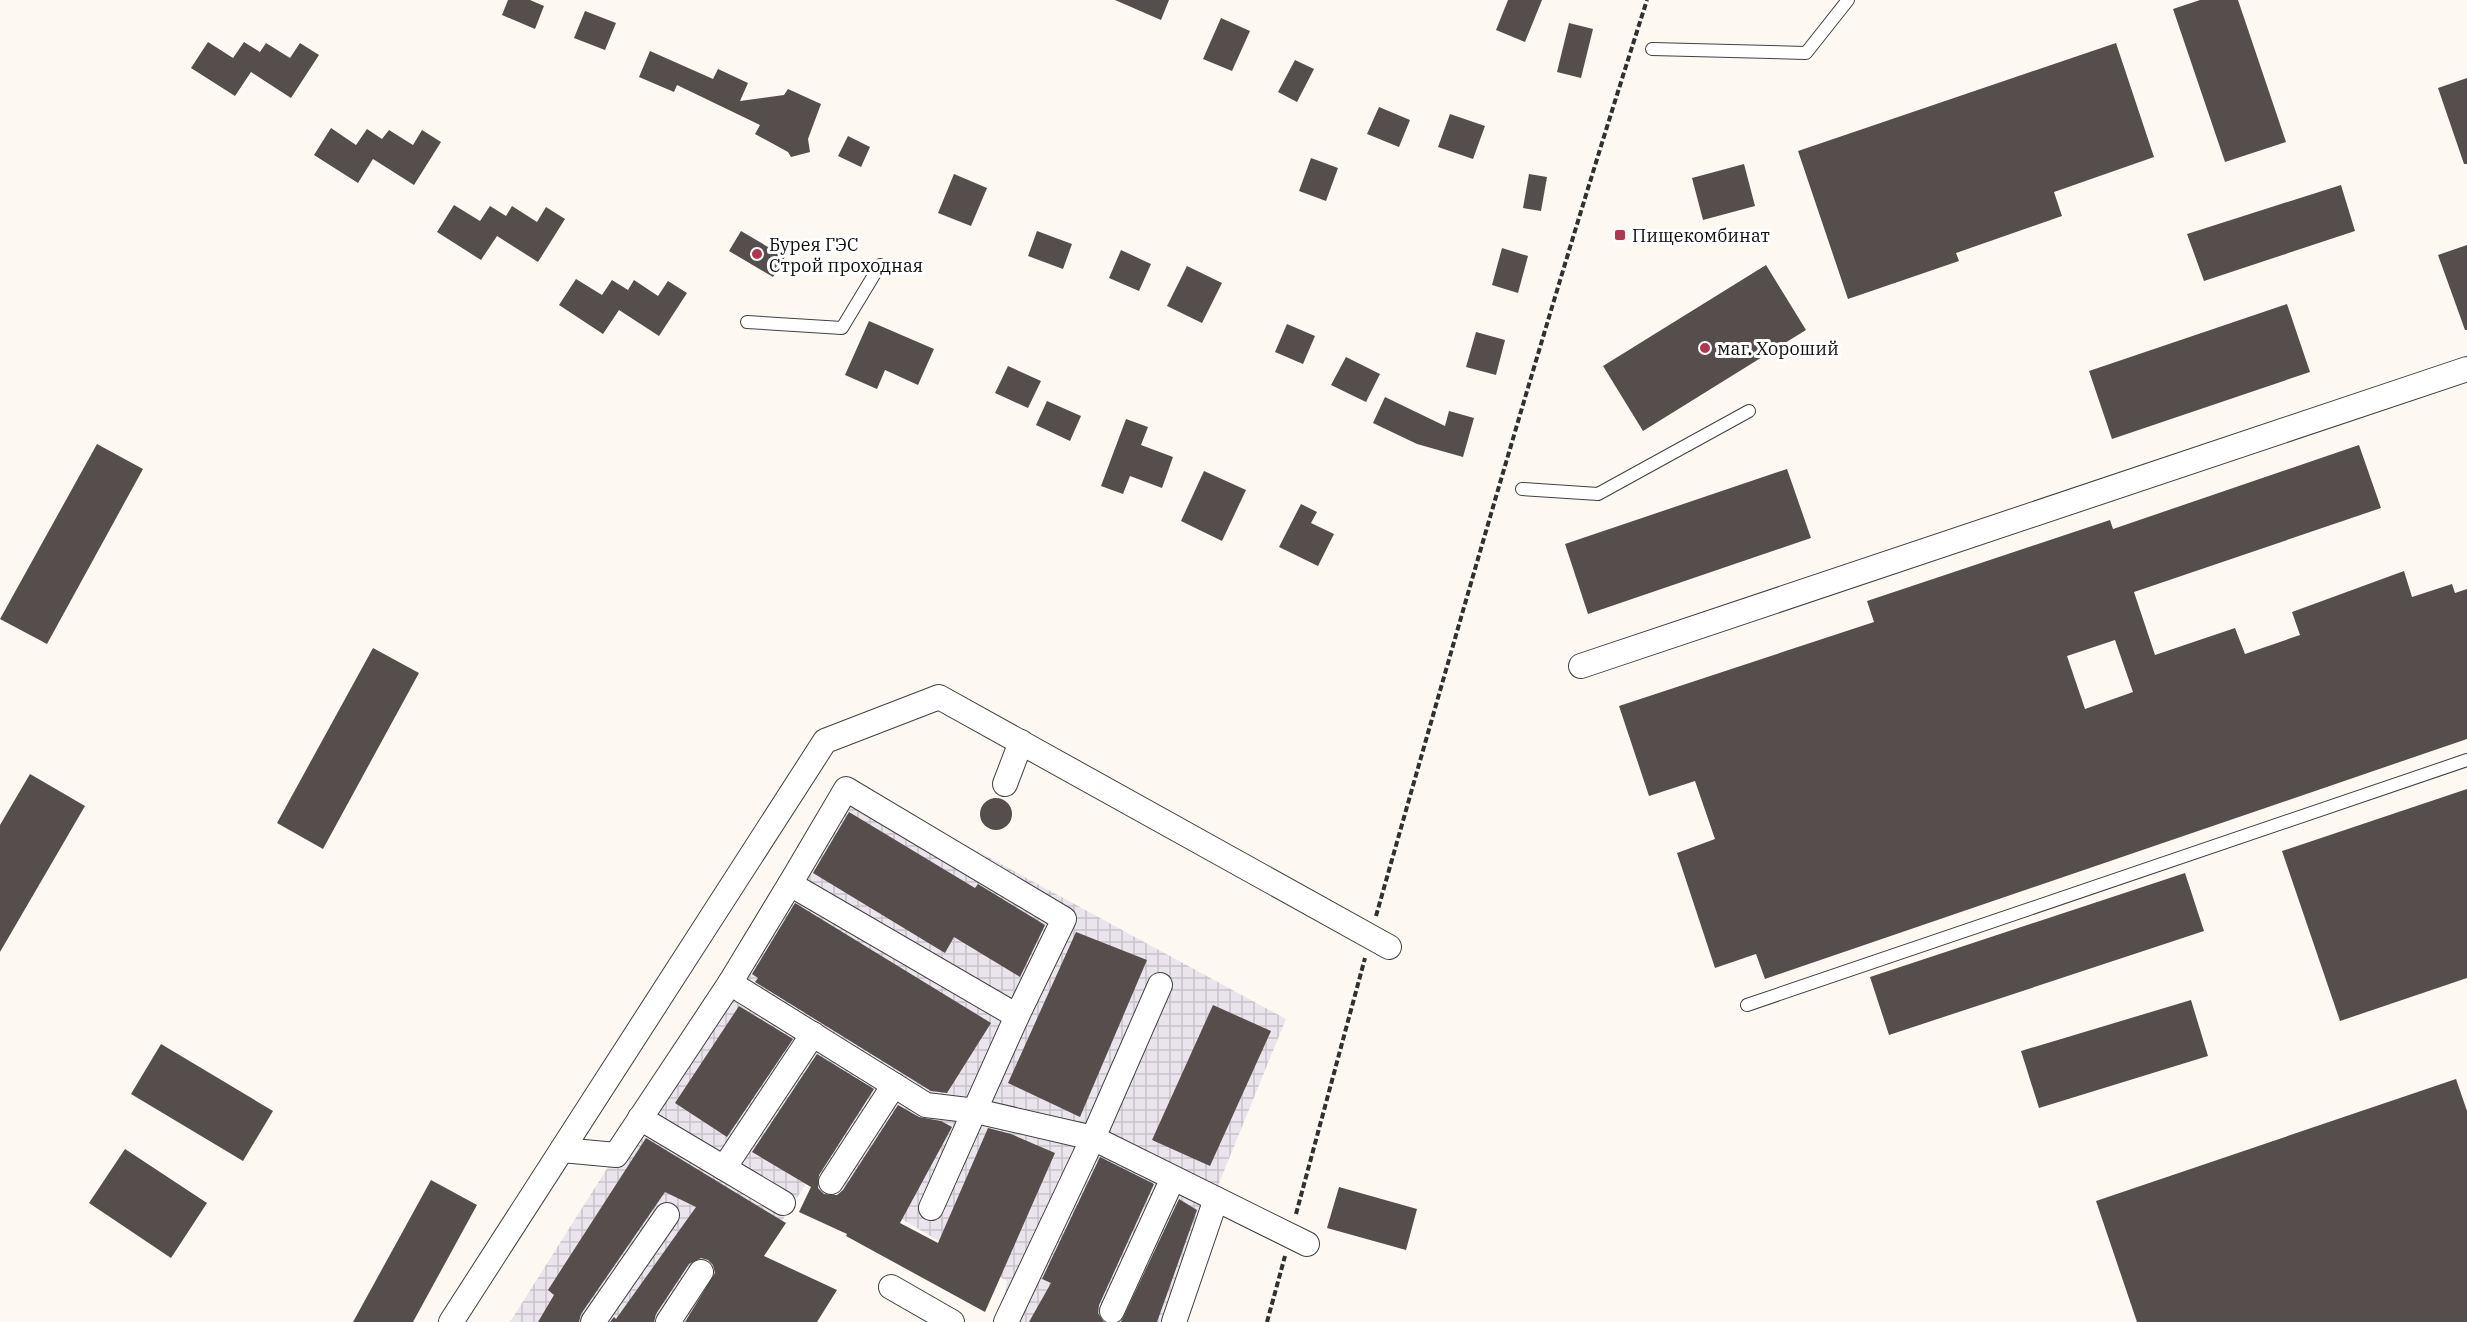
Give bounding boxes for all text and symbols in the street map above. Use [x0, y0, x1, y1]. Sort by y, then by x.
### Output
place label: Пищекомбинат [1632, 224, 1770, 247]
marker: Пищекомбинат [1613, 228, 1627, 242]
place label: Бурея ГЭС Строй проходная [769, 233, 923, 277]
marker: Бурея ГЭС Строй проходная [750, 247, 764, 261]
place label: маг. Хороший [1717, 337, 1839, 360]
marker: маг. Хороший [1698, 341, 1712, 355]

